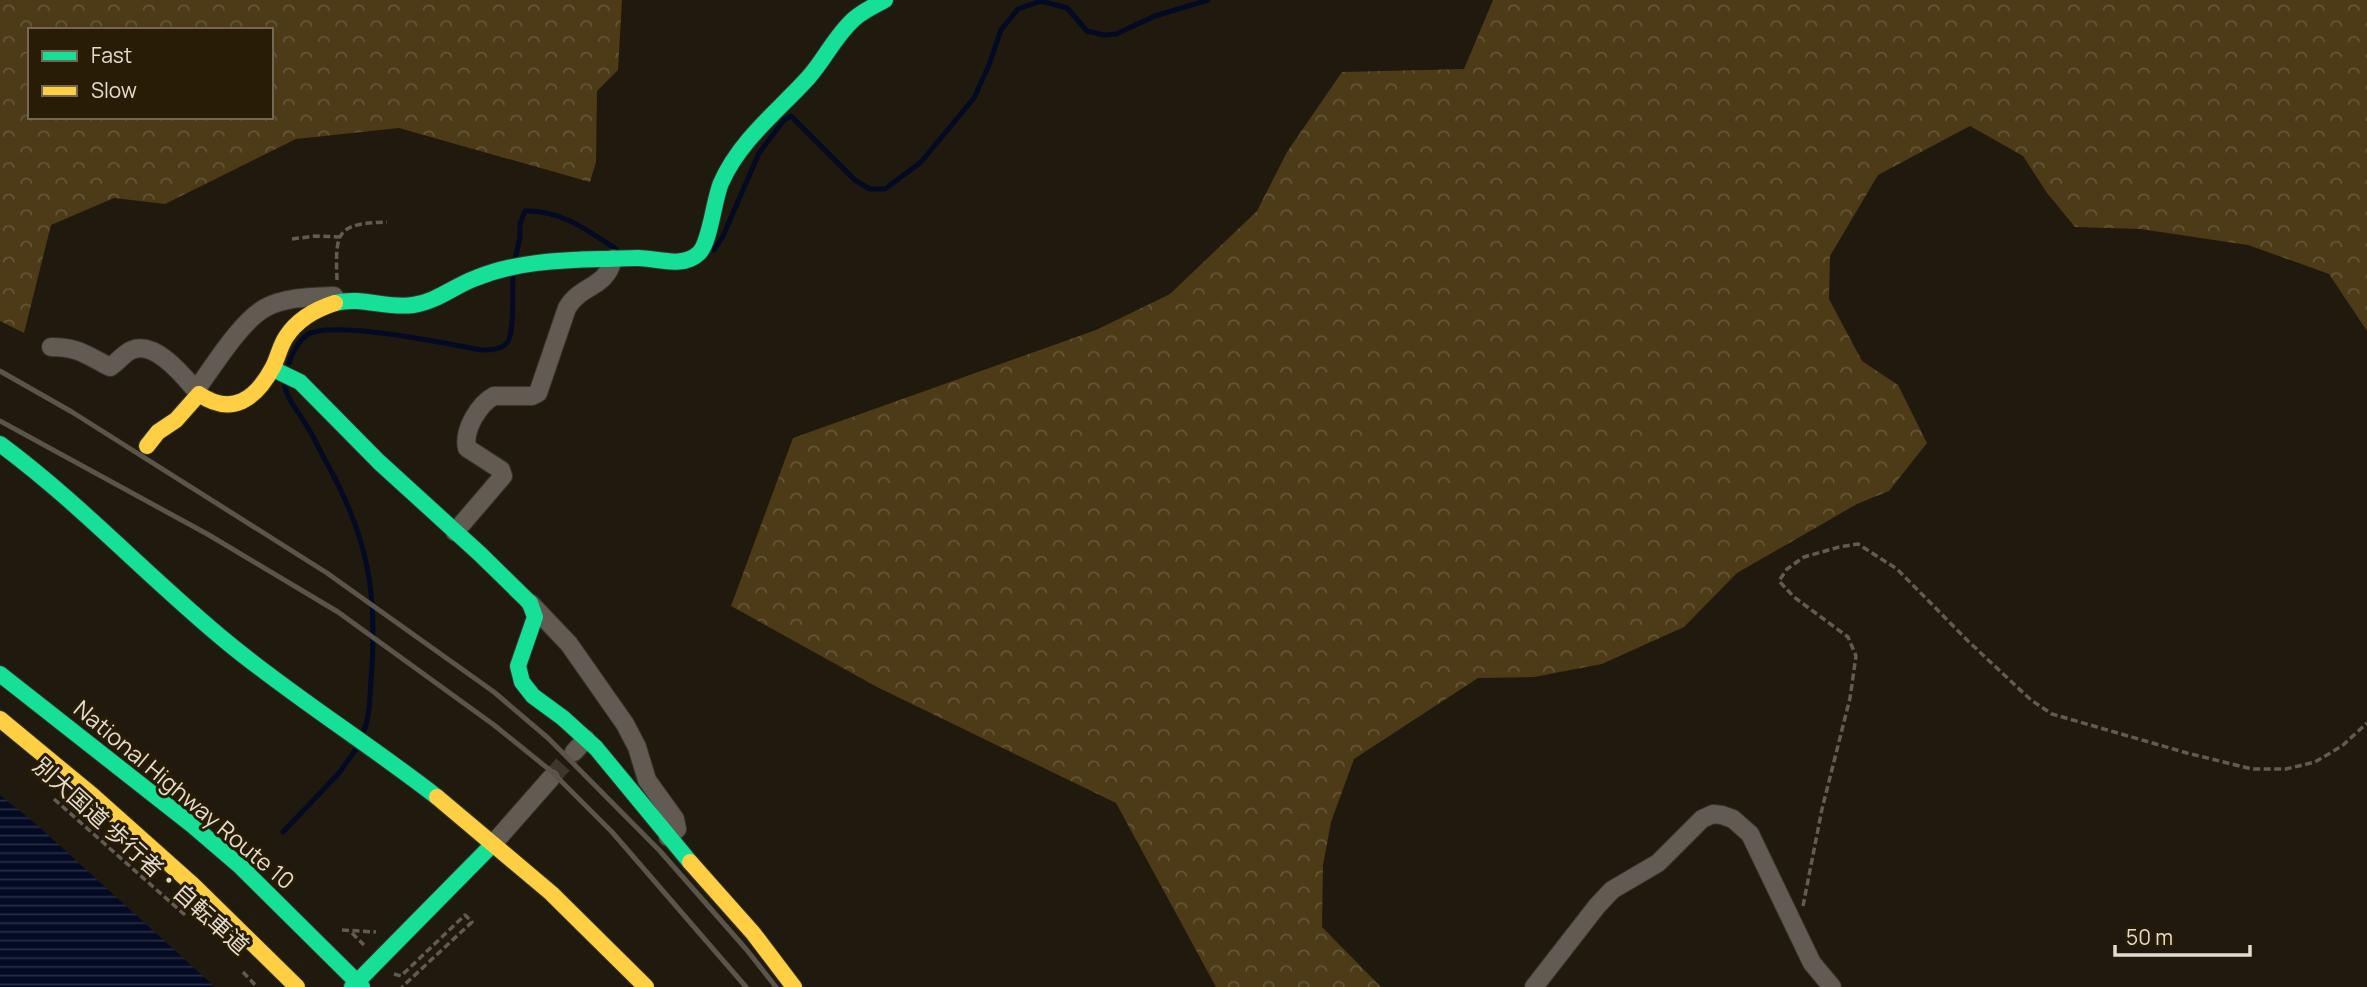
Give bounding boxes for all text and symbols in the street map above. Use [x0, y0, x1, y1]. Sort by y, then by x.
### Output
legend [28, 28, 273, 119]
text: Fast [91, 41, 132, 69]
text: Slow [91, 76, 137, 104]
street label: National Highway Route 10 [68, 692, 302, 896]
street label: 別大国道 歩行者・自転車道 [27, 749, 257, 961]
scale bar [2115, 914, 2250, 958]
text: 50 m [2126, 923, 2173, 951]

